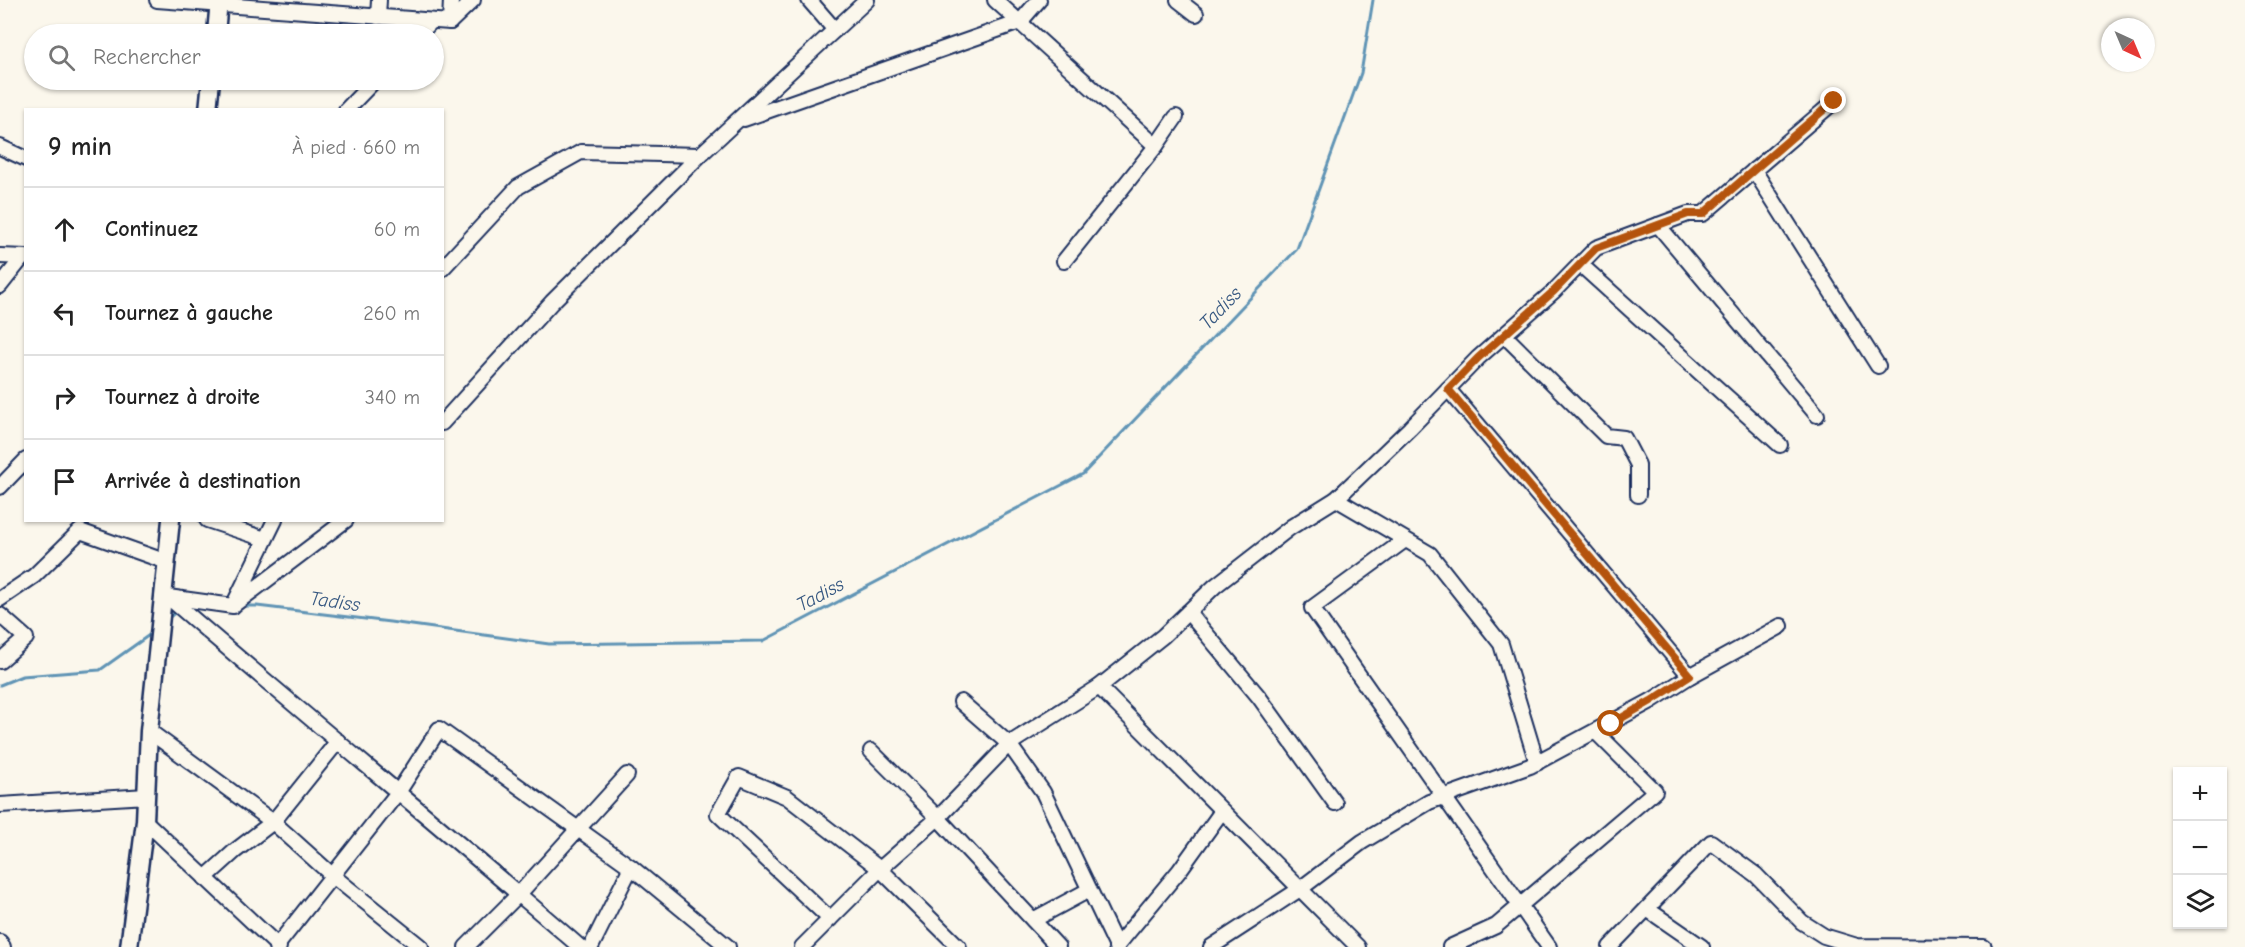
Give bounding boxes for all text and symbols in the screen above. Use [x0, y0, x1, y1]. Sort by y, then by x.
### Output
north arrow [2101, 18, 2155, 72]
search box [24, 24, 444, 90]
icon: search [45, 41, 78, 74]
text: Rechercher [93, 44, 201, 70]
route end [1820, 87, 1846, 113]
text: 9 min [48, 132, 112, 162]
text: À pied · 660 m [292, 136, 420, 159]
icon: ahead [48, 213, 81, 246]
text: Continuez [105, 216, 198, 242]
text: 60 m [374, 218, 420, 241]
water label: Tadiss [1194, 282, 1247, 335]
icon: left [48, 297, 81, 330]
text: Tournez à gauche [105, 300, 273, 326]
text: 260 m [363, 302, 420, 325]
icon: right [48, 381, 81, 414]
text: Tournez à droite [105, 384, 260, 410]
text: 340 m [365, 386, 420, 409]
icon: arrive [48, 465, 81, 498]
text: Arrivée à destination [105, 468, 301, 494]
water label: Tadiss [792, 572, 849, 617]
water label: Tadiss [308, 587, 362, 617]
route start [1597, 710, 1623, 736]
map controls [2173, 767, 2227, 929]
button: + [2173, 767, 2227, 821]
button: − [2173, 821, 2227, 875]
button: layers [2173, 875, 2227, 929]

